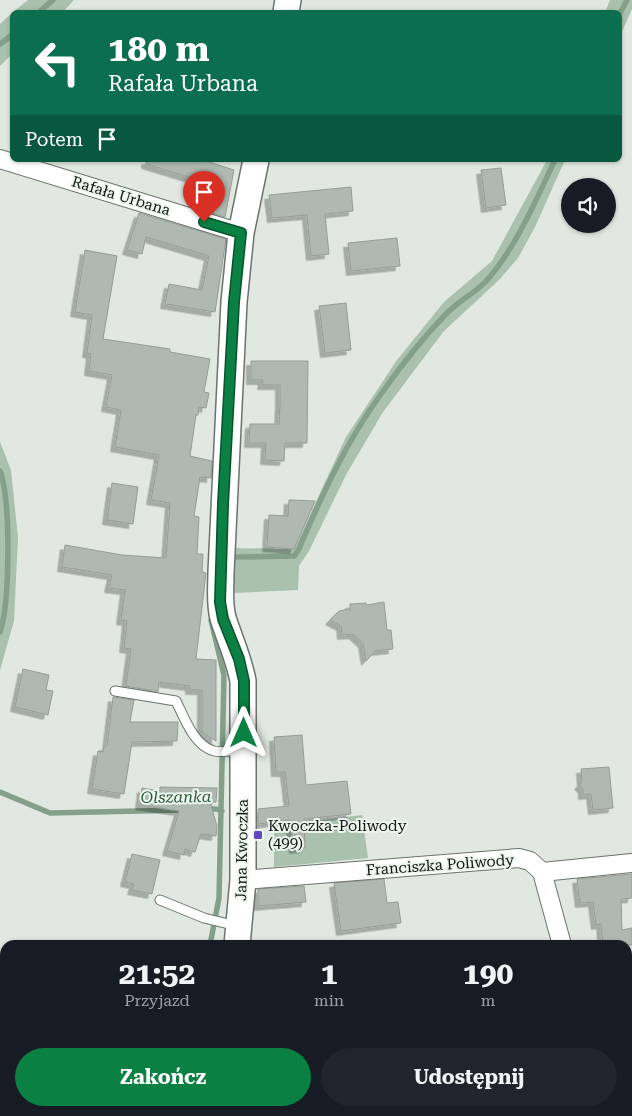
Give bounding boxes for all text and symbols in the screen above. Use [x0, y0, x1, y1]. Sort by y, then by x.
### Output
text: 180 m [108, 29, 209, 70]
icon: left [25, 30, 90, 95]
text: Rafała Urbana [108, 71, 258, 96]
icon: arrive [93, 125, 121, 153]
text: Potem [25, 128, 83, 151]
pin [183, 171, 225, 222]
street label: Rafała Urbana [69, 172, 173, 220]
icon: arrive [190, 178, 218, 206]
map controls [561, 178, 616, 233]
button: sound [561, 178, 616, 233]
position arrow [217, 706, 269, 758]
water label: Olszanka [141, 787, 212, 807]
street label: Jana Kwoczka [232, 799, 252, 901]
place label: Kwoczka-Poliwody (499) [268, 817, 407, 852]
marker: Kwoczka-Poliwody (499) [252, 829, 264, 841]
street label: Franciszka Poliwody [365, 851, 515, 879]
text: 21:52 [119, 956, 195, 991]
text: 1 [321, 956, 337, 991]
text: 190 [463, 956, 513, 991]
text: Przyjazd [124, 991, 190, 1010]
text: min [314, 991, 344, 1010]
text: m [481, 991, 495, 1010]
button: Zakończ [15, 1048, 311, 1106]
button: Udostępnij [321, 1048, 617, 1106]

